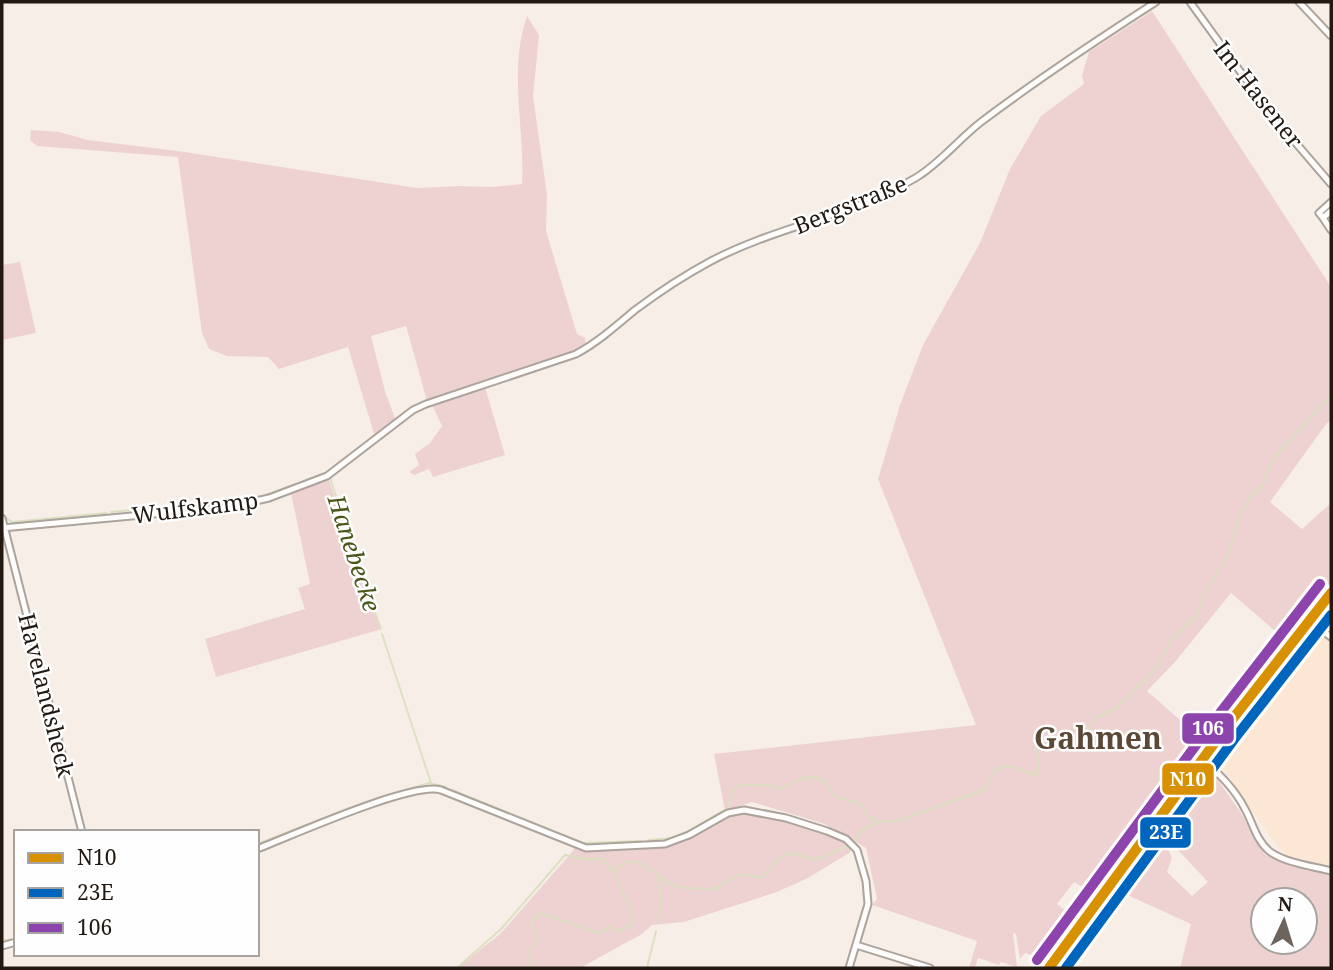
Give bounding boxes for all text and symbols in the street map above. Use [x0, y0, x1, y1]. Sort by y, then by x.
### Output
street label: Im Hasener [1207, 34, 1311, 154]
street label: Bergstraße [789, 167, 911, 241]
street label: Wulfskamp [130, 483, 260, 531]
water label: Hanebecke [320, 489, 389, 616]
street label: Havelandsheck [11, 610, 83, 781]
line badge: 106 [1181, 712, 1235, 745]
text: 106 [1192, 715, 1224, 741]
district label: Gahmen [1034, 717, 1162, 758]
line badge: N10 [1161, 762, 1215, 796]
text: N10 [1170, 766, 1206, 792]
line badge: 23E [1139, 816, 1192, 849]
text: 23E [1149, 819, 1183, 845]
legend [14, 830, 259, 956]
text: N10 [77, 843, 117, 871]
text: 23E [77, 878, 114, 906]
north arrow [1249, 886, 1319, 956]
text: N [1277, 891, 1294, 918]
text: 106 [77, 913, 112, 941]

